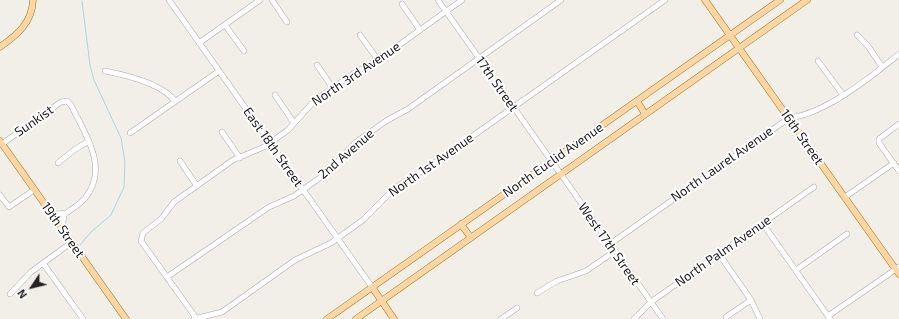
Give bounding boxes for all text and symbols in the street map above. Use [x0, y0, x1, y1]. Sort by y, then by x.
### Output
street label: North 3rd Avenue [309, 39, 403, 109]
street label: 17th Street [472, 54, 522, 114]
street label: Sunkist [12, 102, 56, 140]
street label: East 18th Street [240, 104, 306, 190]
street label: 16th Street [777, 106, 827, 168]
street label: North Euclid Avenue [500, 119, 606, 201]
street label: North Laurel Avenue [668, 123, 776, 205]
street label: 2nd Avenue [315, 126, 377, 182]
street label: North 1st Avenue [385, 130, 477, 200]
street label: 19th Street [38, 199, 88, 261]
street label: West 17th Street [575, 200, 643, 288]
street label: North Palm Avenue [672, 212, 774, 290]
north arrow [12, 267, 52, 307]
text: N [14, 287, 29, 301]

